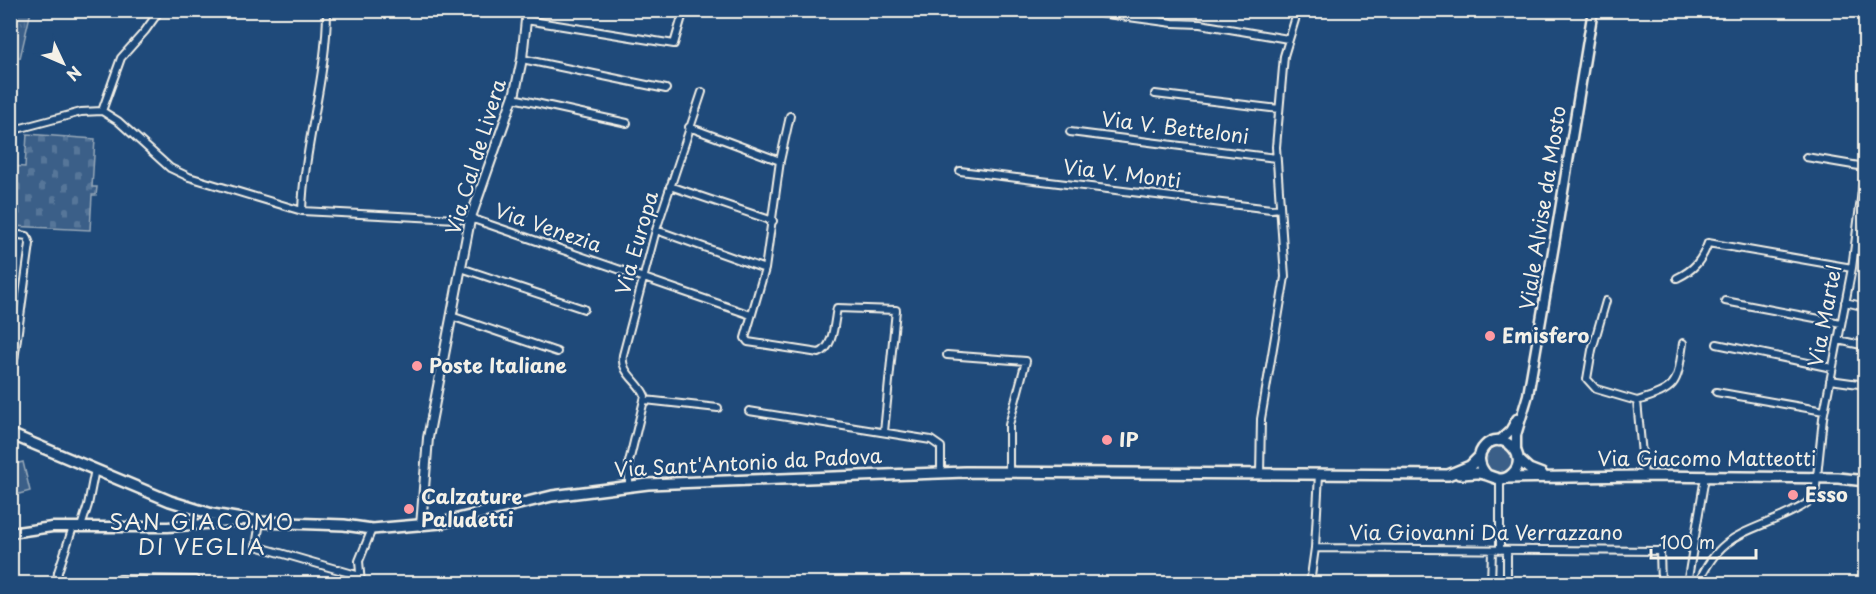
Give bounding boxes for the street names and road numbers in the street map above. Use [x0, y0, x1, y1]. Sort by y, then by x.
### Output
street label: Via Cal de Livera [437, 74, 513, 238]
street label: Via V. Betteloni [1100, 103, 1251, 151]
street label: Viale Alvise da Mosto [1511, 104, 1573, 312]
street label: Via V. Monti [1061, 151, 1183, 195]
street label: Via Europa [607, 187, 665, 298]
street label: Via Venezia [491, 195, 606, 260]
street label: Via Martel [1799, 262, 1849, 369]
street label: Via Sant'Antonio da Padova [613, 440, 883, 484]
street label: Via Giacomo Matteotti [1598, 443, 1816, 473]
street label: Via Giovanni Da Verrazzano [1349, 517, 1623, 547]

